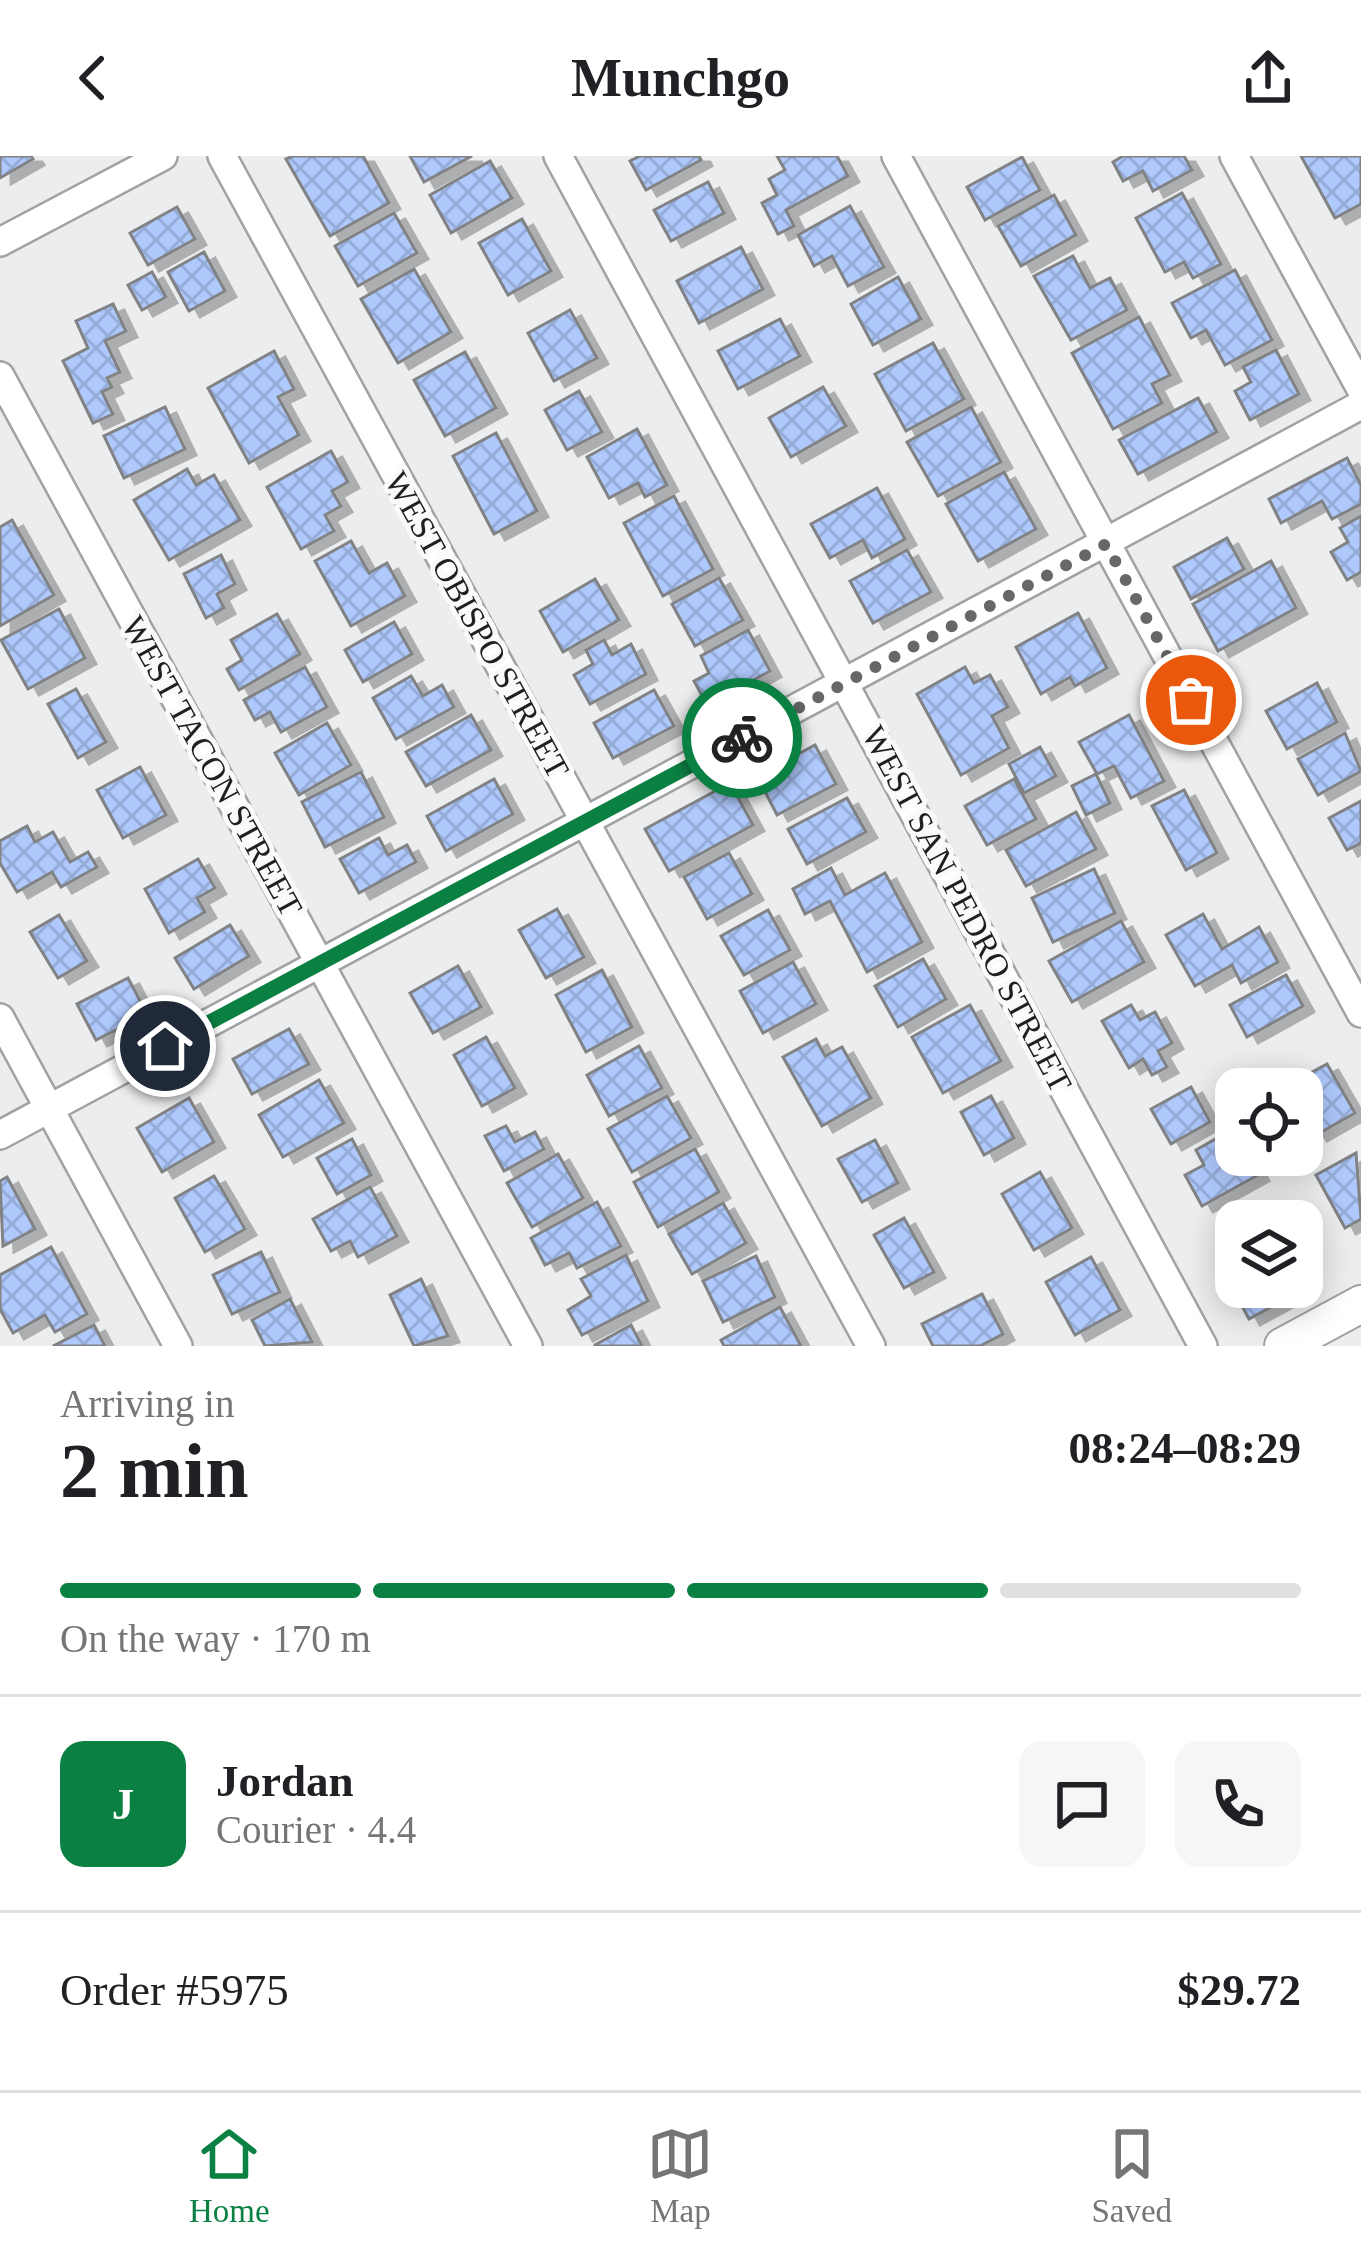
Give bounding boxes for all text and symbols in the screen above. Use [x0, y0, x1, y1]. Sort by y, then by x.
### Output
icon: back [60, 45, 126, 111]
icon: share [1235, 45, 1301, 111]
text: Munchgo [571, 48, 790, 108]
street label: WEST OBISPO STREET [378, 466, 576, 784]
street label: WEST TACON STREET [115, 610, 309, 922]
pin [1140, 649, 1242, 751]
icon: bag [1158, 667, 1224, 733]
courier [682, 678, 802, 798]
icon: bike [709, 705, 775, 771]
street label: WEST SAN PEDRO STREET [855, 720, 1079, 1098]
pin [114, 995, 216, 1097]
icon: home [132, 1013, 198, 1079]
map controls [1215, 1068, 1323, 1308]
button: locate [1215, 1068, 1323, 1176]
button: layers [1215, 1200, 1323, 1308]
text: Arriving in [60, 1382, 234, 1425]
text: 08:24–08:29 [1069, 1423, 1301, 1473]
text: 2 min [60, 1427, 249, 1514]
text: On the way · 170 m [60, 1617, 371, 1660]
button: chat [1019, 1741, 1145, 1867]
button: phone [1175, 1741, 1301, 1867]
text: Jordan [216, 1756, 354, 1806]
text: J [112, 1779, 134, 1829]
text: Courier · 4.4 [216, 1808, 416, 1851]
text: Order #5975 [60, 1965, 289, 2015]
text: $29.72 [1177, 1965, 1301, 2015]
tab: Home [189, 2121, 270, 2230]
tab: Map [647, 2121, 713, 2230]
tab: Saved [1091, 2121, 1172, 2230]

